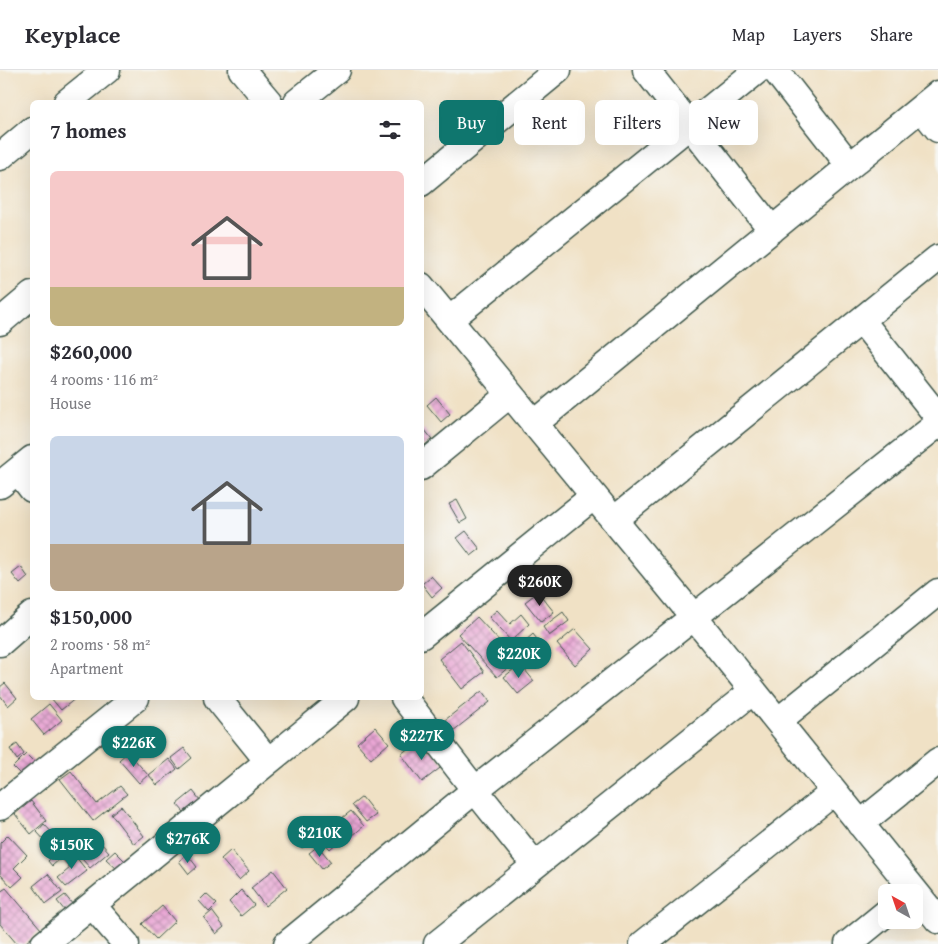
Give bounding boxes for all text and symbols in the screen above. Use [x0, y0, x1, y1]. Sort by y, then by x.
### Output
text: Keyplace [25, 17, 121, 52]
text: Map [732, 21, 765, 48]
text: Layers [793, 21, 842, 48]
text: Share [870, 21, 913, 48]
chip: Buy [439, 100, 504, 145]
chip: Rent [514, 100, 585, 145]
chip: Filters [595, 100, 679, 145]
chip: New [689, 100, 758, 145]
text: 7 homes [50, 115, 126, 146]
icon: filters [376, 116, 404, 144]
icon: home [182, 203, 272, 293]
text: $260,000 [50, 336, 132, 367]
text: 4 rooms · 116 m² [50, 367, 158, 391]
text: House [50, 391, 91, 415]
icon: home [182, 468, 272, 558]
pin: $260K [505, 564, 575, 607]
text: $260K [518, 569, 562, 593]
text: $150,000 [50, 601, 132, 632]
text: 2 rooms · 58 m² [50, 632, 150, 656]
pin: $220K [484, 636, 554, 679]
text: $220K [497, 641, 541, 665]
text: Apartment [50, 656, 123, 680]
pin: $227K [387, 718, 457, 761]
text: $227K [400, 723, 444, 747]
pin: $226K [99, 726, 169, 768]
text: $226K [112, 730, 156, 754]
pin: $210K [285, 816, 355, 858]
text: $210K [298, 820, 342, 844]
pin: $276K [153, 822, 223, 864]
text: $276K [166, 826, 210, 850]
pin: $150K [37, 828, 107, 870]
text: $150K [50, 832, 94, 856]
north arrow [878, 884, 922, 929]
map controls [878, 884, 923, 929]

